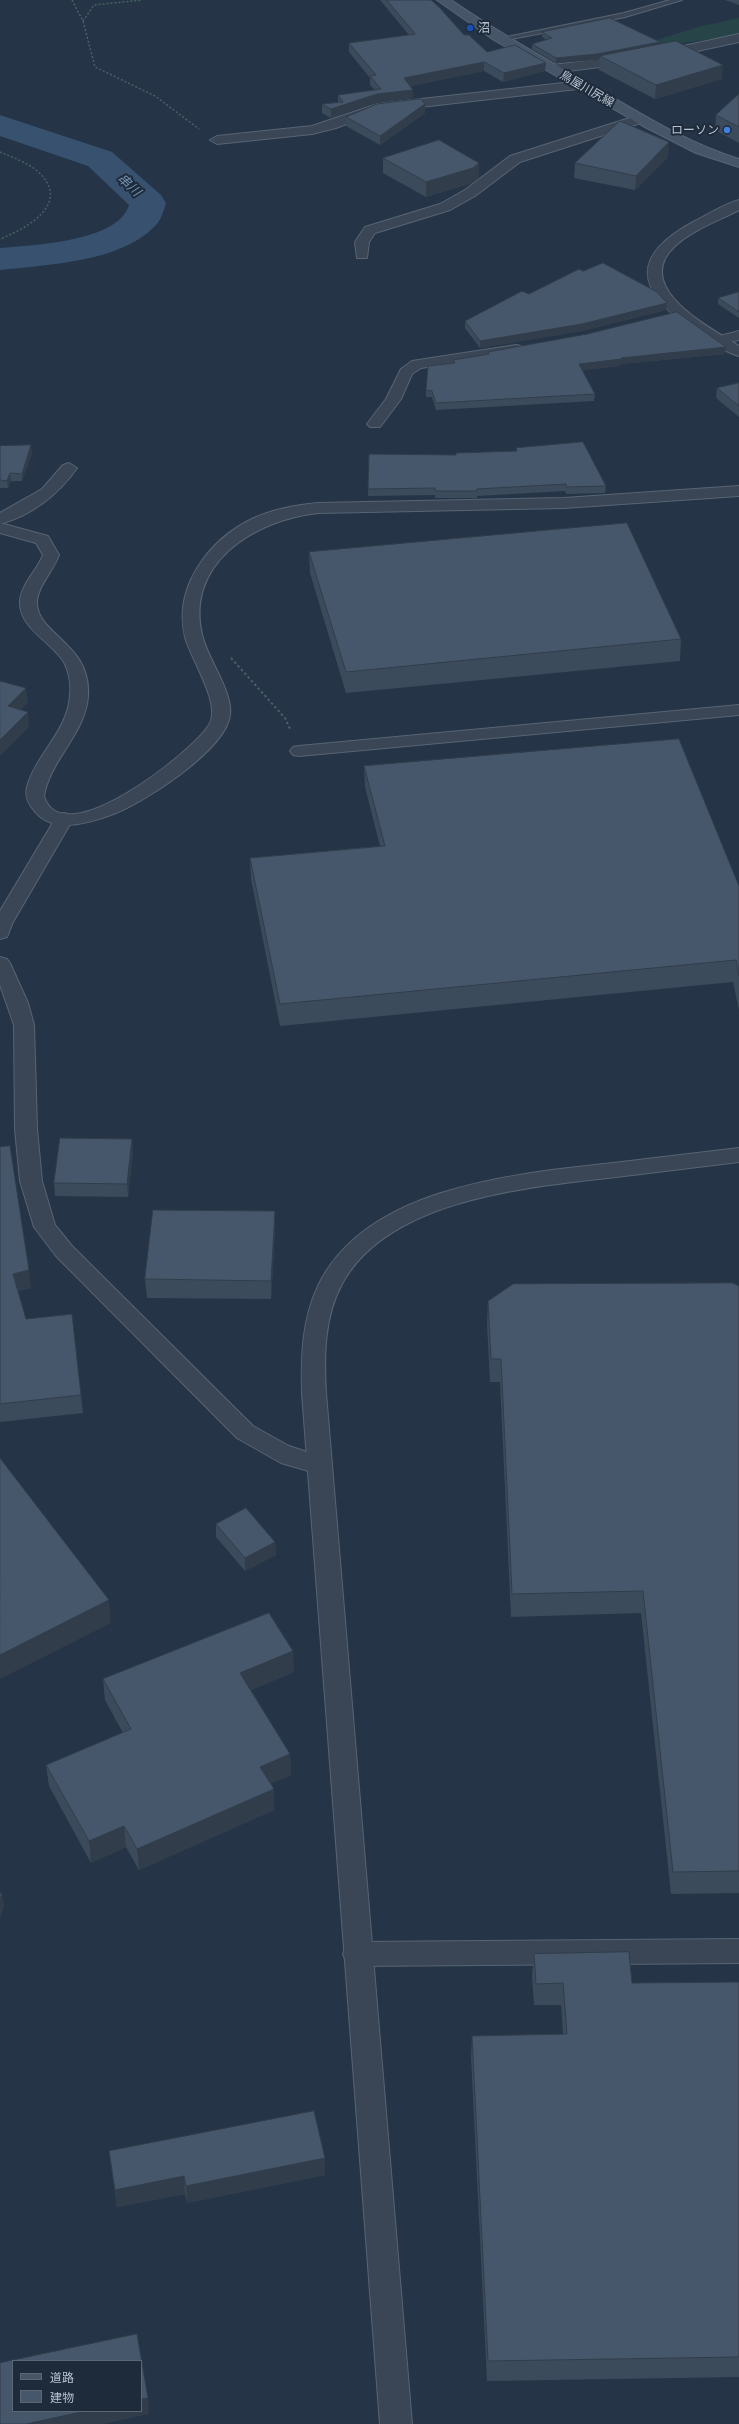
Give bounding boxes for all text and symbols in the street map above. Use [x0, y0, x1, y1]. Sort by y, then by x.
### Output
place label: 沼 [478, 21, 490, 35]
marker: 沼 [465, 23, 475, 33]
street label: 鳥屋川尻線 [557, 68, 617, 110]
place label: ローソン [671, 123, 719, 137]
marker: ローソン [722, 125, 732, 135]
water label: 串川 [114, 170, 144, 200]
legend [12, 2360, 142, 2412]
text: 道路 [50, 2370, 74, 2385]
text: 建物 [50, 2390, 74, 2405]

